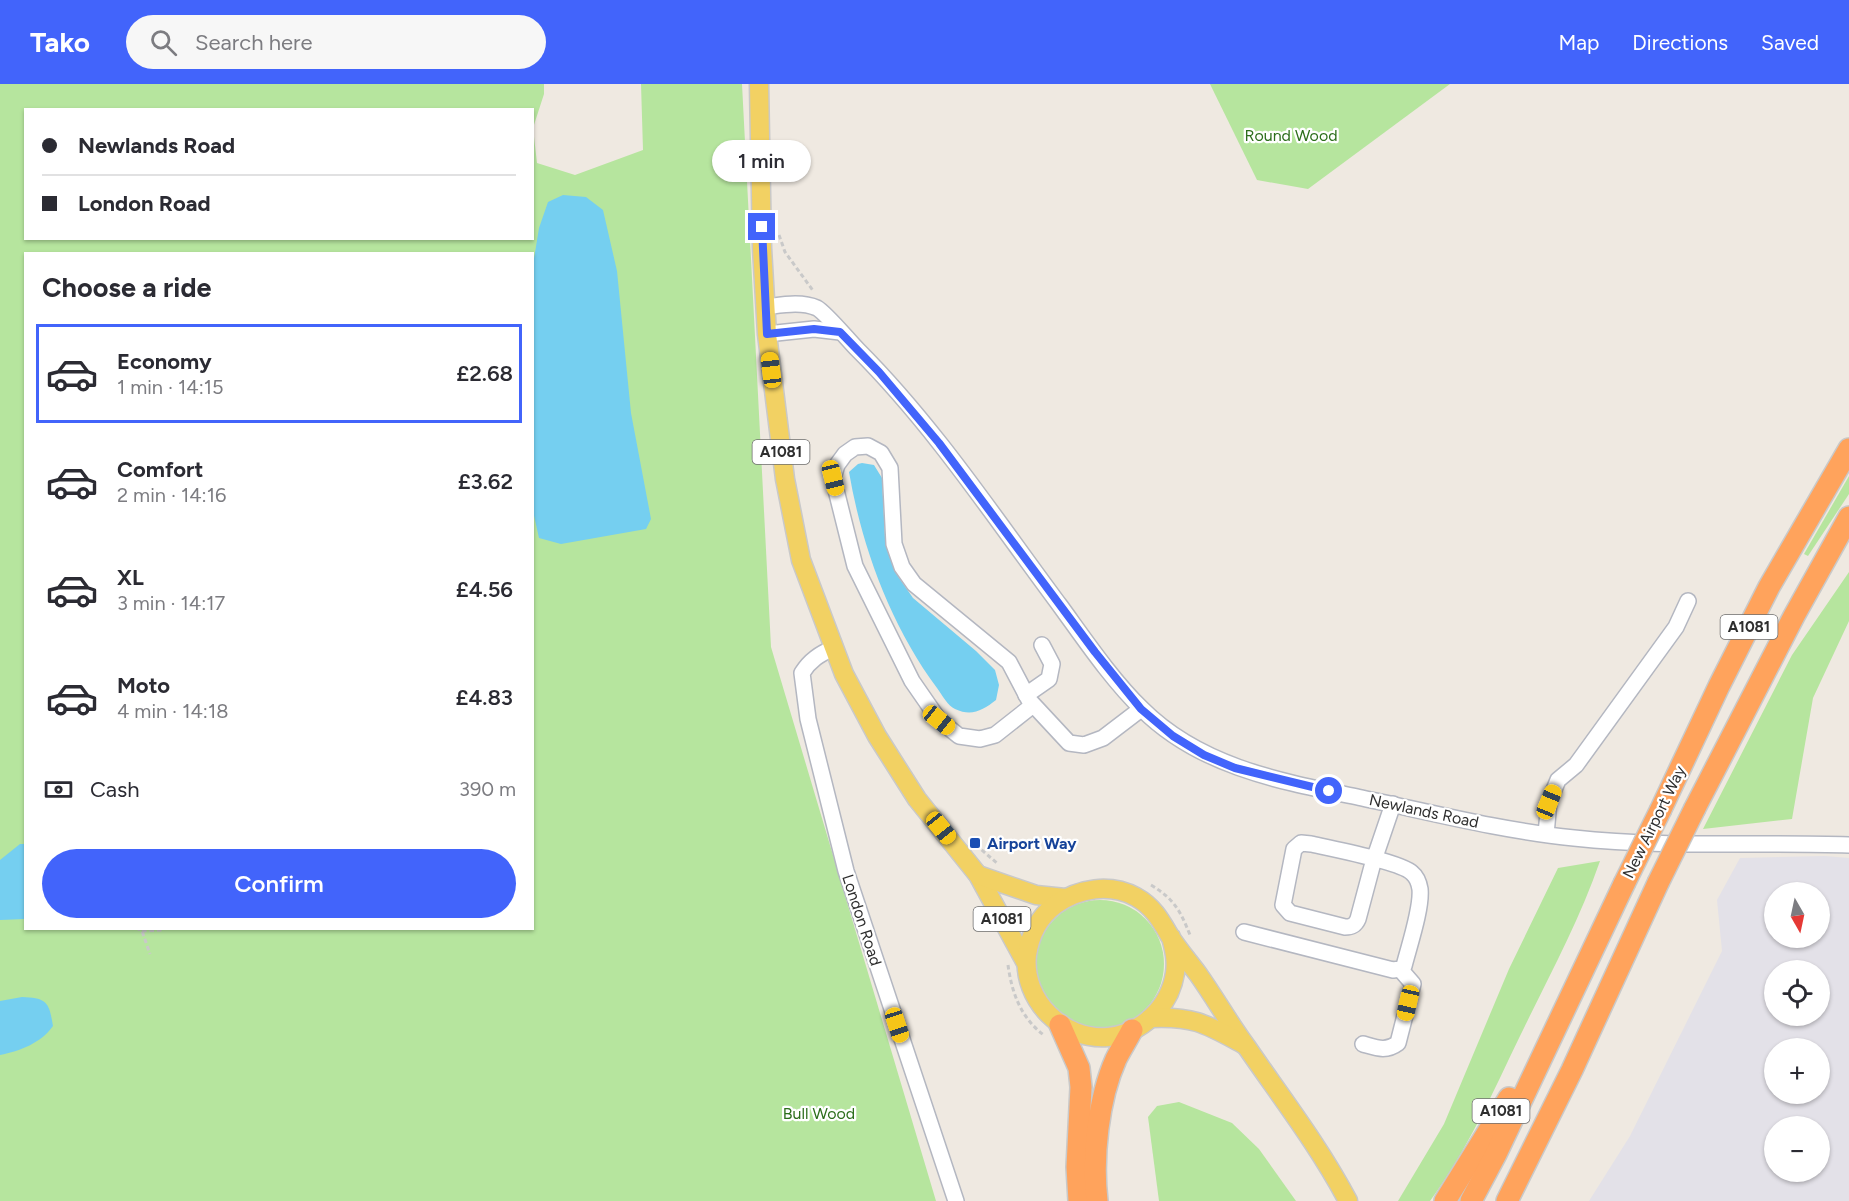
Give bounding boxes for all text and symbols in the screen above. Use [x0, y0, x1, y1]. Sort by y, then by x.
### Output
search box [126, 15, 546, 69]
text: Tako [30, 25, 90, 59]
icon: search [147, 26, 180, 59]
text: Search here [195, 29, 313, 56]
text: Map [1558, 30, 1599, 55]
text: Directions [1632, 30, 1728, 55]
text: Saved [1761, 30, 1819, 55]
park label: Round Wood [1244, 126, 1338, 145]
text: Newlands Road [78, 132, 235, 159]
callout: 1 min [712, 140, 812, 182]
text: 1 min [738, 149, 785, 173]
text: London Road [78, 190, 211, 217]
route end [748, 213, 775, 240]
text: Choose a ride [42, 271, 211, 304]
icon: car [45, 347, 99, 401]
text: Economy [117, 348, 212, 375]
car [760, 351, 782, 389]
text: £2.68 [456, 360, 513, 387]
text: 1 min · 14:15 [117, 375, 223, 399]
road number: A1081 [752, 440, 810, 464]
icon: car [45, 455, 99, 509]
text: Comfort [117, 456, 203, 483]
car [820, 458, 846, 498]
text: £3.62 [458, 468, 513, 495]
text: 2 min · 14:16 [117, 483, 226, 507]
icon: car [45, 563, 99, 617]
text: XL [117, 564, 144, 591]
text: £4.56 [456, 576, 513, 603]
text: 3 min · 14:17 [117, 591, 225, 615]
road number: A1081 [1720, 615, 1778, 639]
icon: car [45, 671, 99, 725]
text: Moto [117, 672, 170, 699]
text: £4.83 [456, 684, 513, 711]
text: 4 min · 14:18 [117, 699, 228, 723]
car [919, 702, 959, 738]
street label: New Airport Way [1619, 762, 1690, 881]
icon: cash [42, 773, 75, 806]
text: Cash [90, 776, 140, 803]
text: 390 m [459, 777, 516, 801]
route start [1315, 777, 1342, 804]
car [1534, 782, 1564, 822]
street label: Newlands Road [1367, 790, 1481, 832]
car [923, 808, 959, 848]
place label: Airport Way [987, 834, 1077, 853]
marker: Airport Way [968, 836, 982, 850]
button: Confirm [42, 849, 516, 918]
street label: London Road [838, 872, 886, 968]
north arrow [1764, 882, 1830, 948]
map controls [1764, 882, 1830, 1182]
road number: A1081 [974, 907, 1030, 931]
button: locate [1764, 960, 1830, 1026]
car [1395, 983, 1421, 1023]
car [883, 1005, 911, 1045]
button: + [1764, 1038, 1830, 1104]
road number: A1081 [1472, 1099, 1530, 1123]
park label: Bull Wood [783, 1104, 855, 1123]
button: − [1764, 1116, 1830, 1182]

